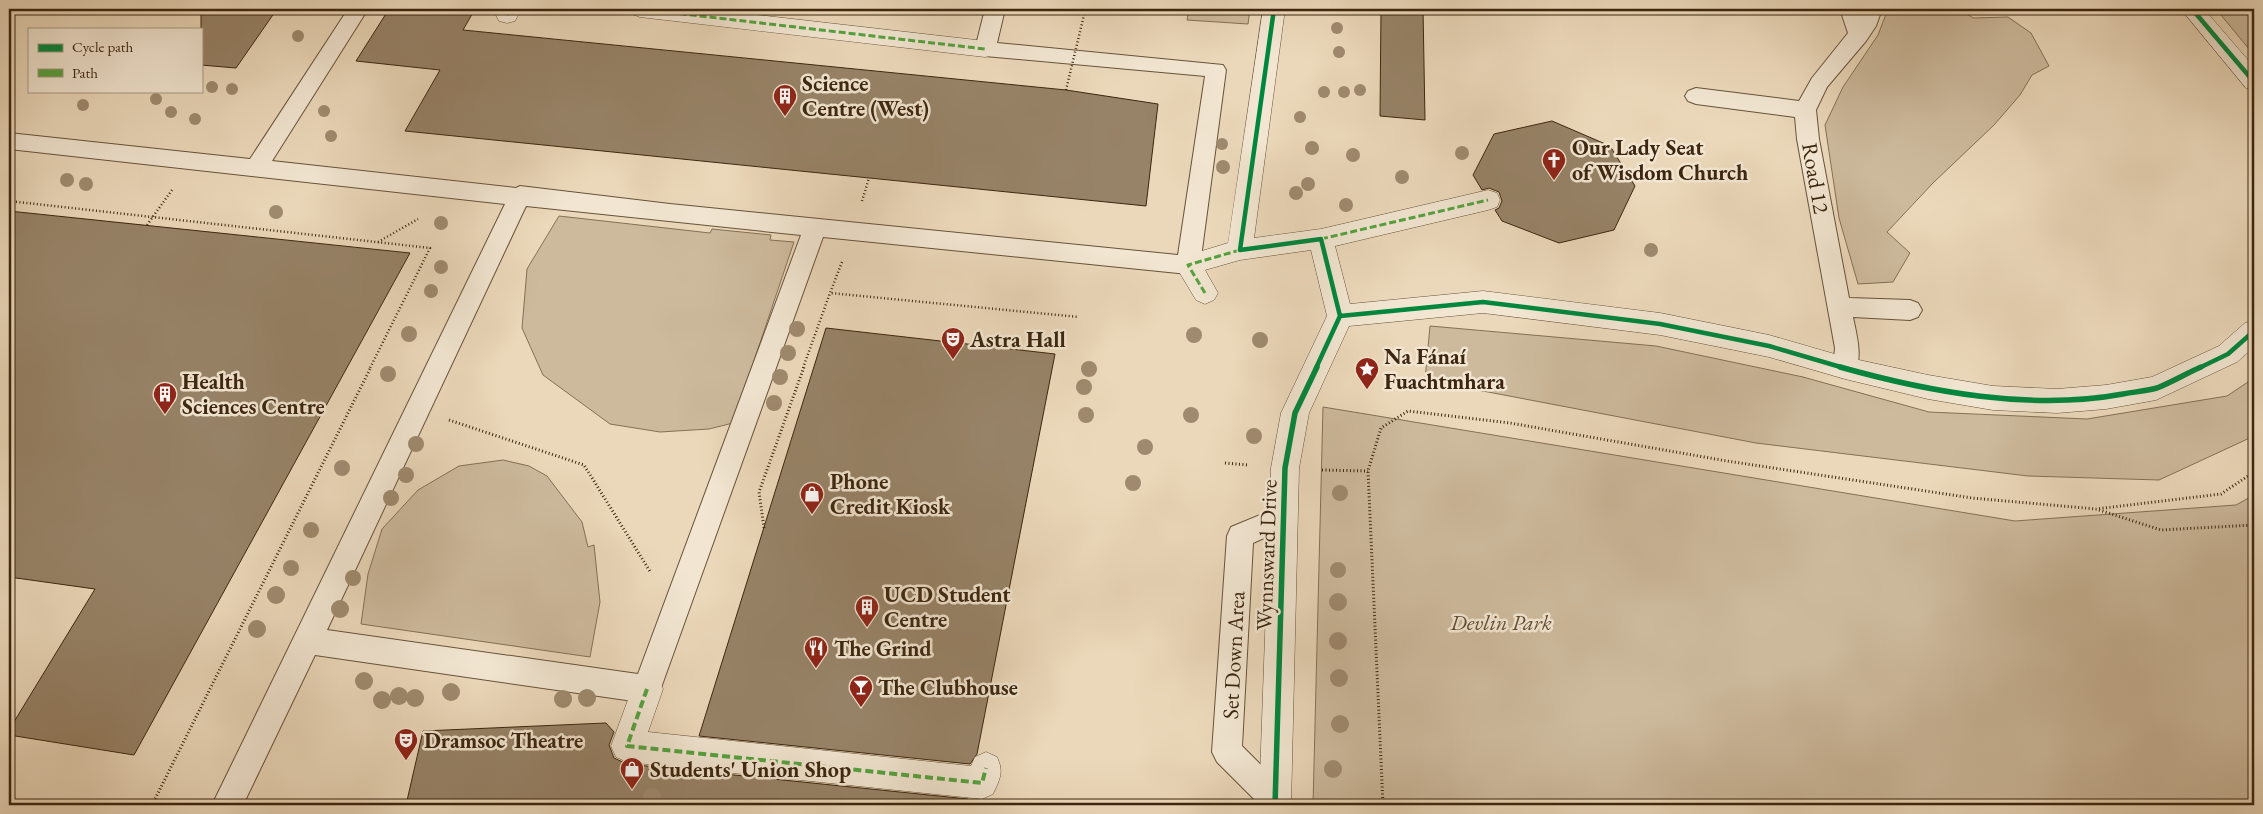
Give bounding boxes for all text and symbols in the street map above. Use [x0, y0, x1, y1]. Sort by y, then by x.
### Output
legend [28, 28, 202, 92]
text: Cycle path [72, 37, 134, 56]
text: Path [72, 63, 98, 82]
place label: Science Centre (West) [802, 69, 929, 123]
building icon: Science Centre (West) [772, 83, 798, 117]
place label: Our Lady Seat of Wisdom Church [1572, 133, 1748, 187]
street label: Road 12 [1795, 140, 1836, 216]
church icon: Our Lady Seat of Wisdom Church [1541, 147, 1567, 181]
place label: Astra Hall [969, 325, 1066, 354]
theatre icon: Astra Hall [940, 326, 966, 360]
place label: Na Fánaí Fuachtmhara [1384, 342, 1505, 396]
place icon: Na Fánaí Fuachtmhara [1354, 356, 1380, 390]
place label: Health Sciences Centre [182, 367, 325, 421]
building icon: Health Sciences Centre [152, 381, 178, 415]
place label: Phone Credit Kiosk [830, 467, 951, 521]
street label: Wynnsward Drive [1249, 478, 1284, 631]
shop icon: Phone Credit Kiosk [799, 481, 825, 515]
place label: UCD Student Centre [884, 580, 1011, 634]
street label: Set Down Area [1216, 590, 1251, 720]
building icon: UCD Student Centre [854, 594, 880, 628]
park label: Devlin Park [1449, 608, 1552, 637]
place label: The Grind [834, 634, 932, 663]
restaurant icon: The Grind [803, 635, 829, 669]
place label: The Clubhouse [878, 673, 1018, 702]
bar icon: The Clubhouse [848, 674, 874, 708]
place label: Dramsoc Theatre [424, 726, 583, 755]
theatre icon: Dramsoc Theatre [393, 727, 419, 761]
place label: Students' Union Shop [650, 755, 851, 784]
shop icon: Students' Union Shop [619, 756, 645, 790]

